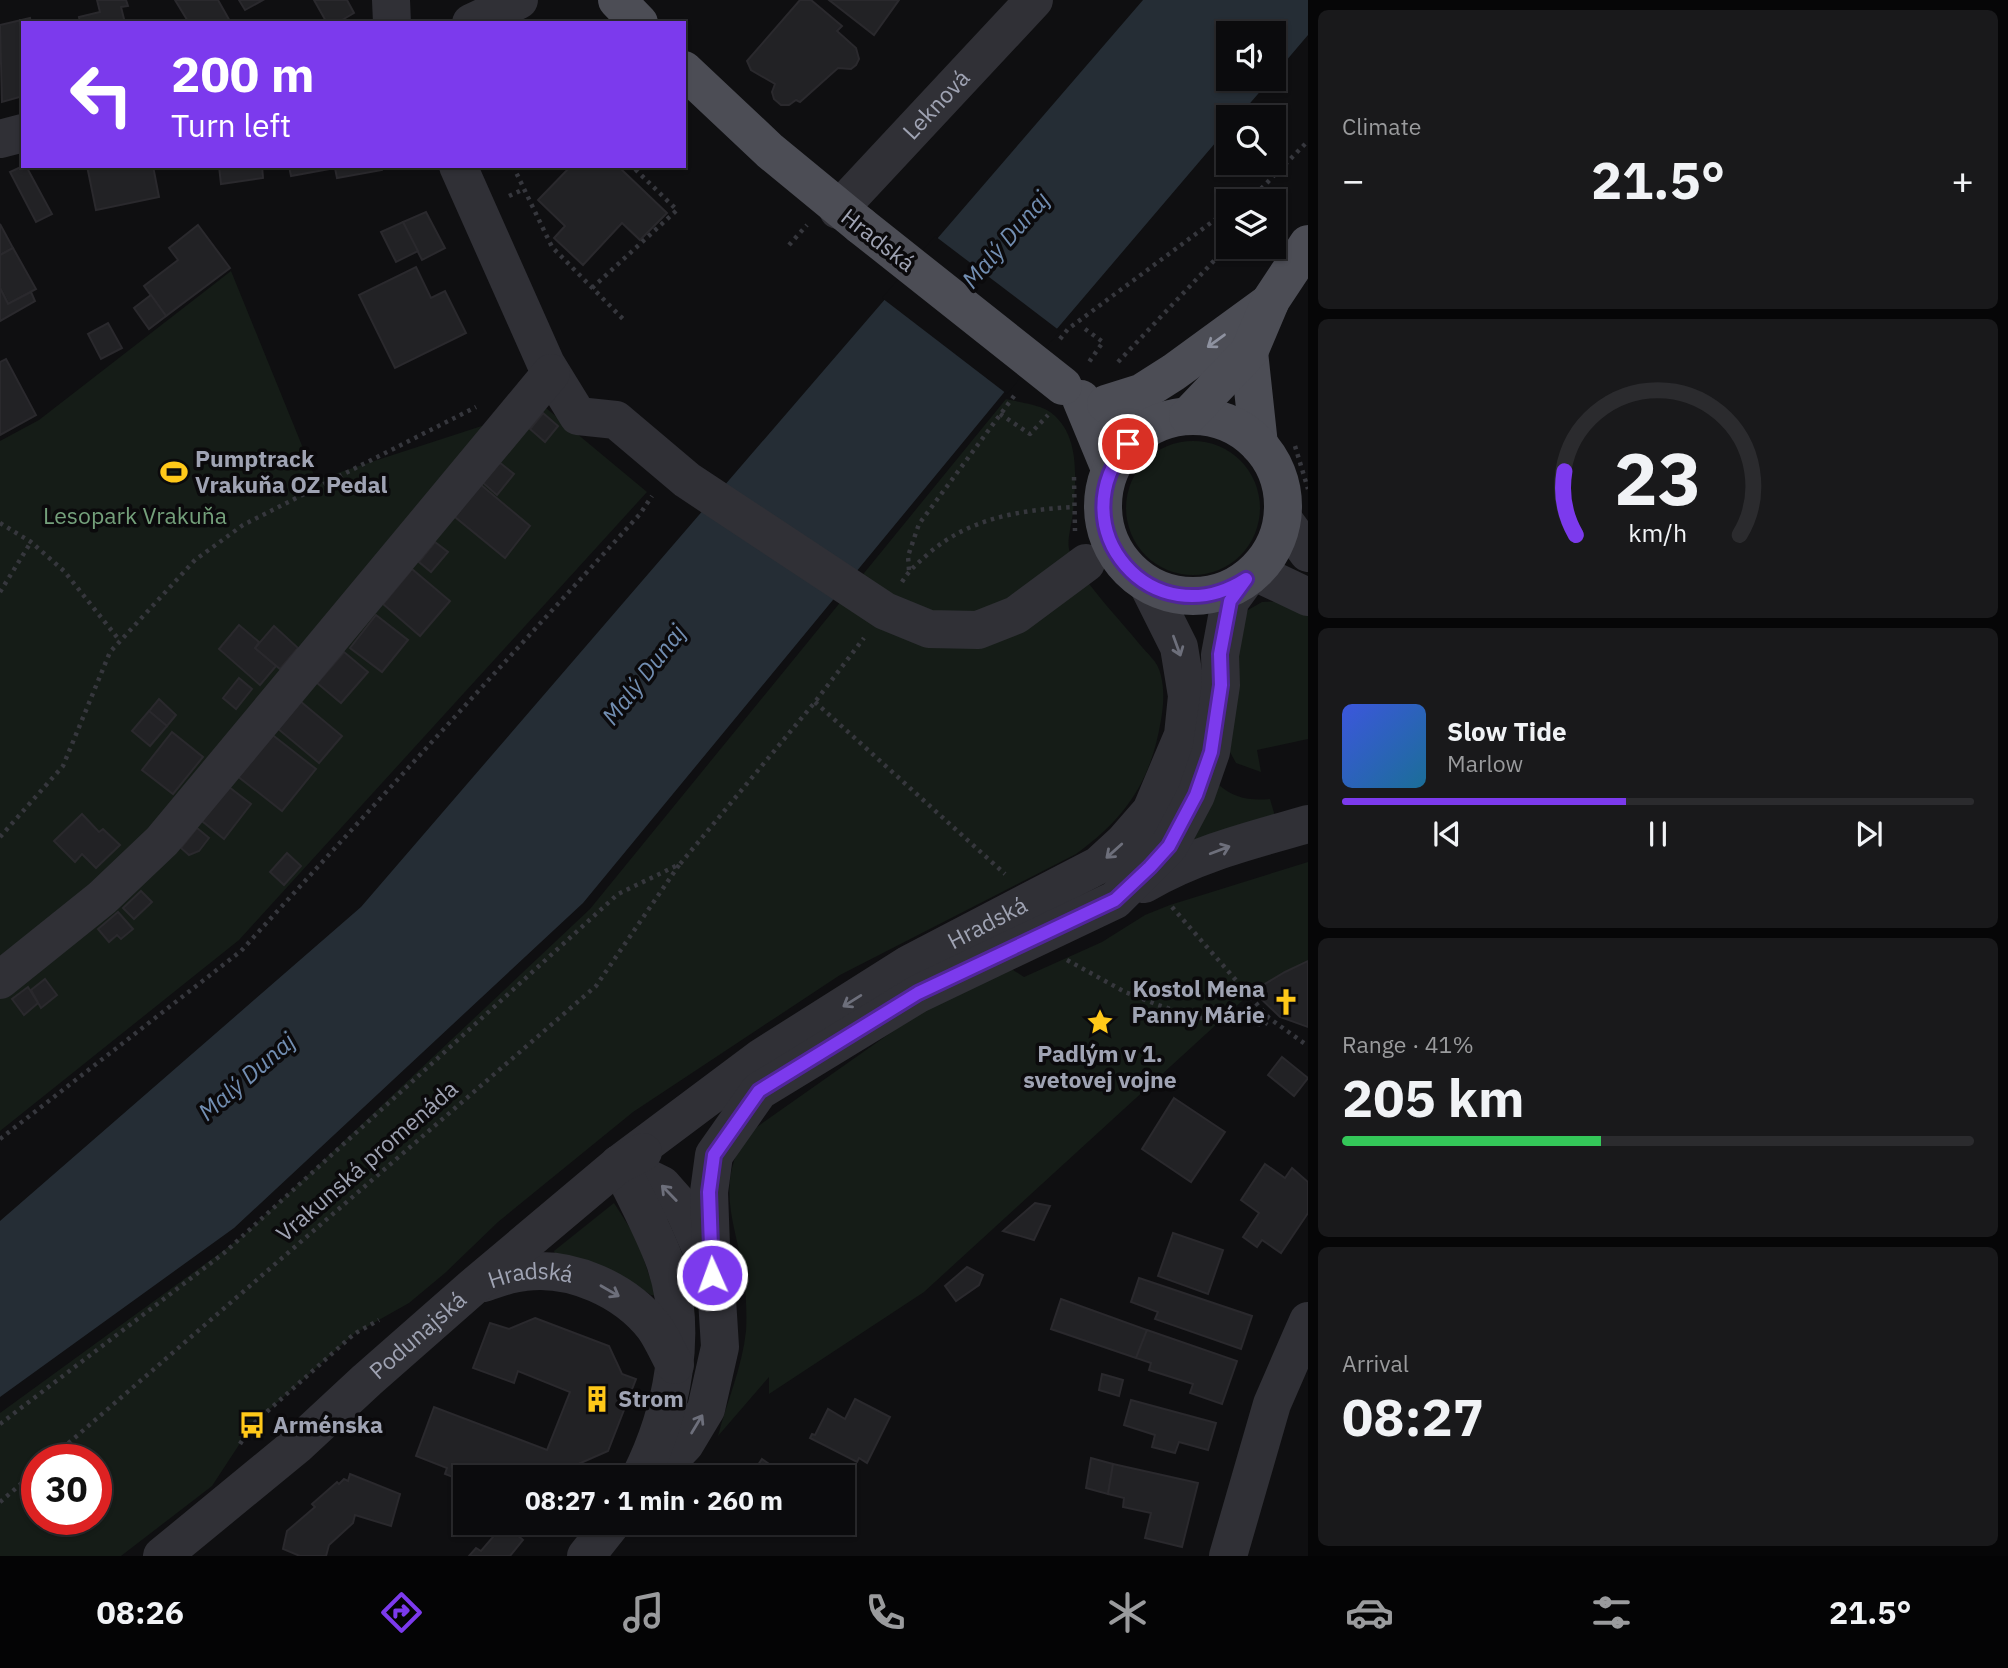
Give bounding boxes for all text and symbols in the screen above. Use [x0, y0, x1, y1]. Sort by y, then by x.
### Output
map controls [1216, 21, 1286, 259]
button: sound [1216, 21, 1286, 91]
text: 200 m [171, 42, 315, 105]
icon: left [56, 49, 147, 140]
street label: Leknová [895, 63, 976, 145]
text: Turn left [171, 104, 291, 146]
button: search [1216, 105, 1286, 175]
text: Climate [1342, 111, 1421, 141]
text: 21.5° [1591, 146, 1725, 213]
text: − [1342, 155, 1365, 204]
text: + [1951, 155, 1974, 204]
water label: Malý Dunaj [954, 183, 1057, 295]
button: layers [1216, 189, 1286, 259]
street label: Hradská [836, 201, 922, 277]
one-way arrow [1207, 333, 1226, 348]
pin [1098, 414, 1158, 474]
icon: arrive [1109, 425, 1147, 463]
text: 23 [1614, 430, 1702, 525]
place label: Pumptrack Vrakuňa OZ Pedal [195, 443, 388, 499]
sports icon: Pumptrack Vrakuňa OZ Pedal [159, 457, 189, 487]
park label: Lesopark Vrakuňa [43, 500, 227, 530]
text: km/h [1629, 516, 1687, 549]
water label: Malý Dunaj [594, 617, 693, 731]
one-way arrow [1172, 635, 1184, 657]
text: Slow Tide [1447, 714, 1567, 748]
text: Marlow [1447, 748, 1523, 778]
icon: previous [1428, 815, 1466, 853]
icon: pause [1639, 815, 1677, 853]
icon: next [1850, 815, 1888, 853]
one-way arrow [1209, 842, 1231, 855]
one-way arrow [1106, 843, 1123, 860]
street label: Hradská [942, 889, 1032, 955]
place label: Kostol Mena Panny Márie [1132, 973, 1265, 1029]
church icon: Kostol Mena Panny Márie [1271, 987, 1301, 1017]
one-way arrow [842, 994, 862, 1008]
place icon: Padlým v 1. svetovej vojne [1085, 1007, 1115, 1037]
water label: Malý Dunaj [191, 1025, 302, 1127]
text: Range · 41% [1342, 1029, 1474, 1059]
place label: Padlým v 1. svetovej vojne [1023, 1038, 1177, 1094]
text: 205 km [1342, 1064, 1524, 1131]
street label: Vrakunská promenáda [269, 1073, 464, 1247]
one-way arrow [661, 1185, 678, 1203]
position arrow [675, 1238, 749, 1312]
street label: Hradská [484, 1255, 576, 1294]
street label: Podunajská [362, 1284, 472, 1385]
one-way arrow [599, 1285, 620, 1298]
text: Arrival [1342, 1348, 1409, 1378]
place label: Strom [618, 1383, 684, 1413]
text: 08:27 [1342, 1383, 1484, 1450]
building icon: Strom [582, 1384, 612, 1414]
place label: Arménska [273, 1409, 383, 1439]
bus stop icon: Arménska [237, 1410, 267, 1440]
one-way arrow [690, 1415, 704, 1435]
speed limit sign: 30 [21, 1444, 112, 1535]
text: 08:27 · 1 min · 260 m [525, 1483, 783, 1517]
icon: directions [377, 1588, 426, 1637]
icon: music [619, 1588, 668, 1637]
icon: phone [861, 1588, 910, 1637]
icon: climate [1103, 1588, 1152, 1637]
icon: car [1345, 1588, 1394, 1637]
icon: filters [1587, 1588, 1636, 1637]
text: 08:26 [97, 1591, 184, 1633]
text: 21.5° [1829, 1591, 1911, 1633]

